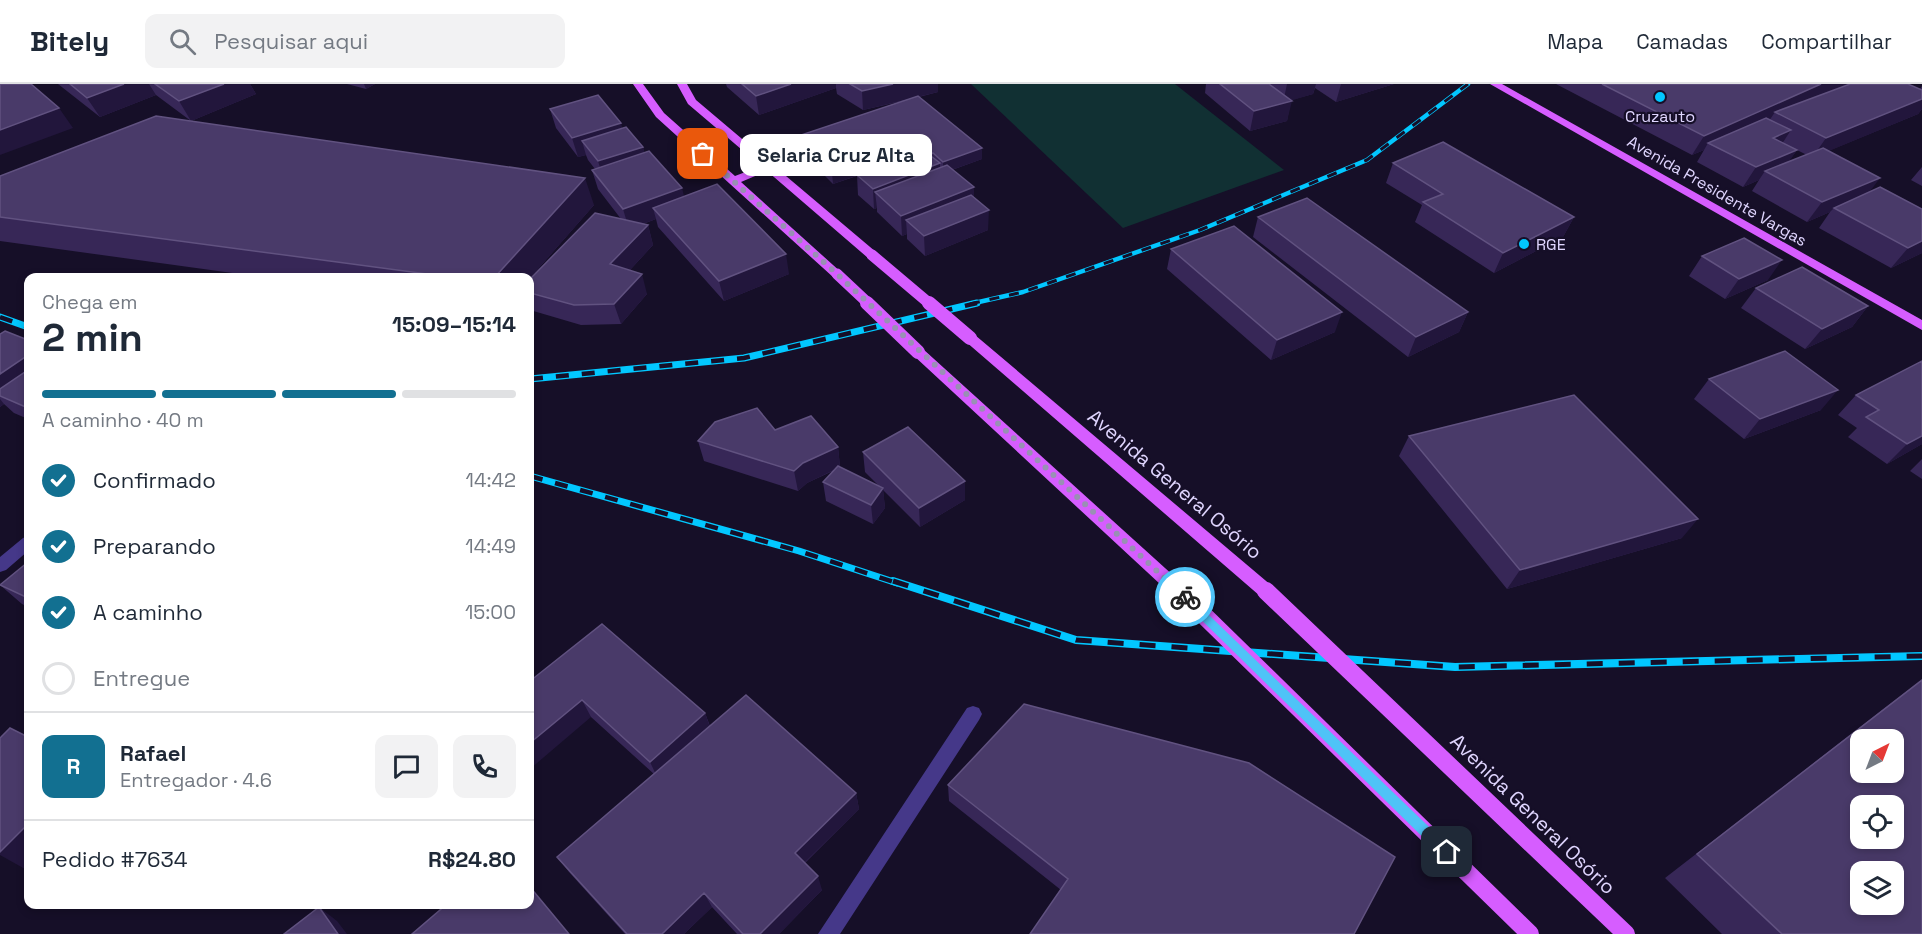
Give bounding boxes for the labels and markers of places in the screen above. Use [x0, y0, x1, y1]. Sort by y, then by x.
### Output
marker: Cruzauto [1653, 90, 1667, 104]
place label: Cruzauto [1625, 106, 1695, 127]
pin [677, 128, 728, 179]
callout: Selaria Cruz Alta [739, 133, 931, 175]
place label: RGE [1536, 234, 1566, 255]
marker: RGE [1517, 237, 1531, 251]
pin [1421, 826, 1472, 877]

